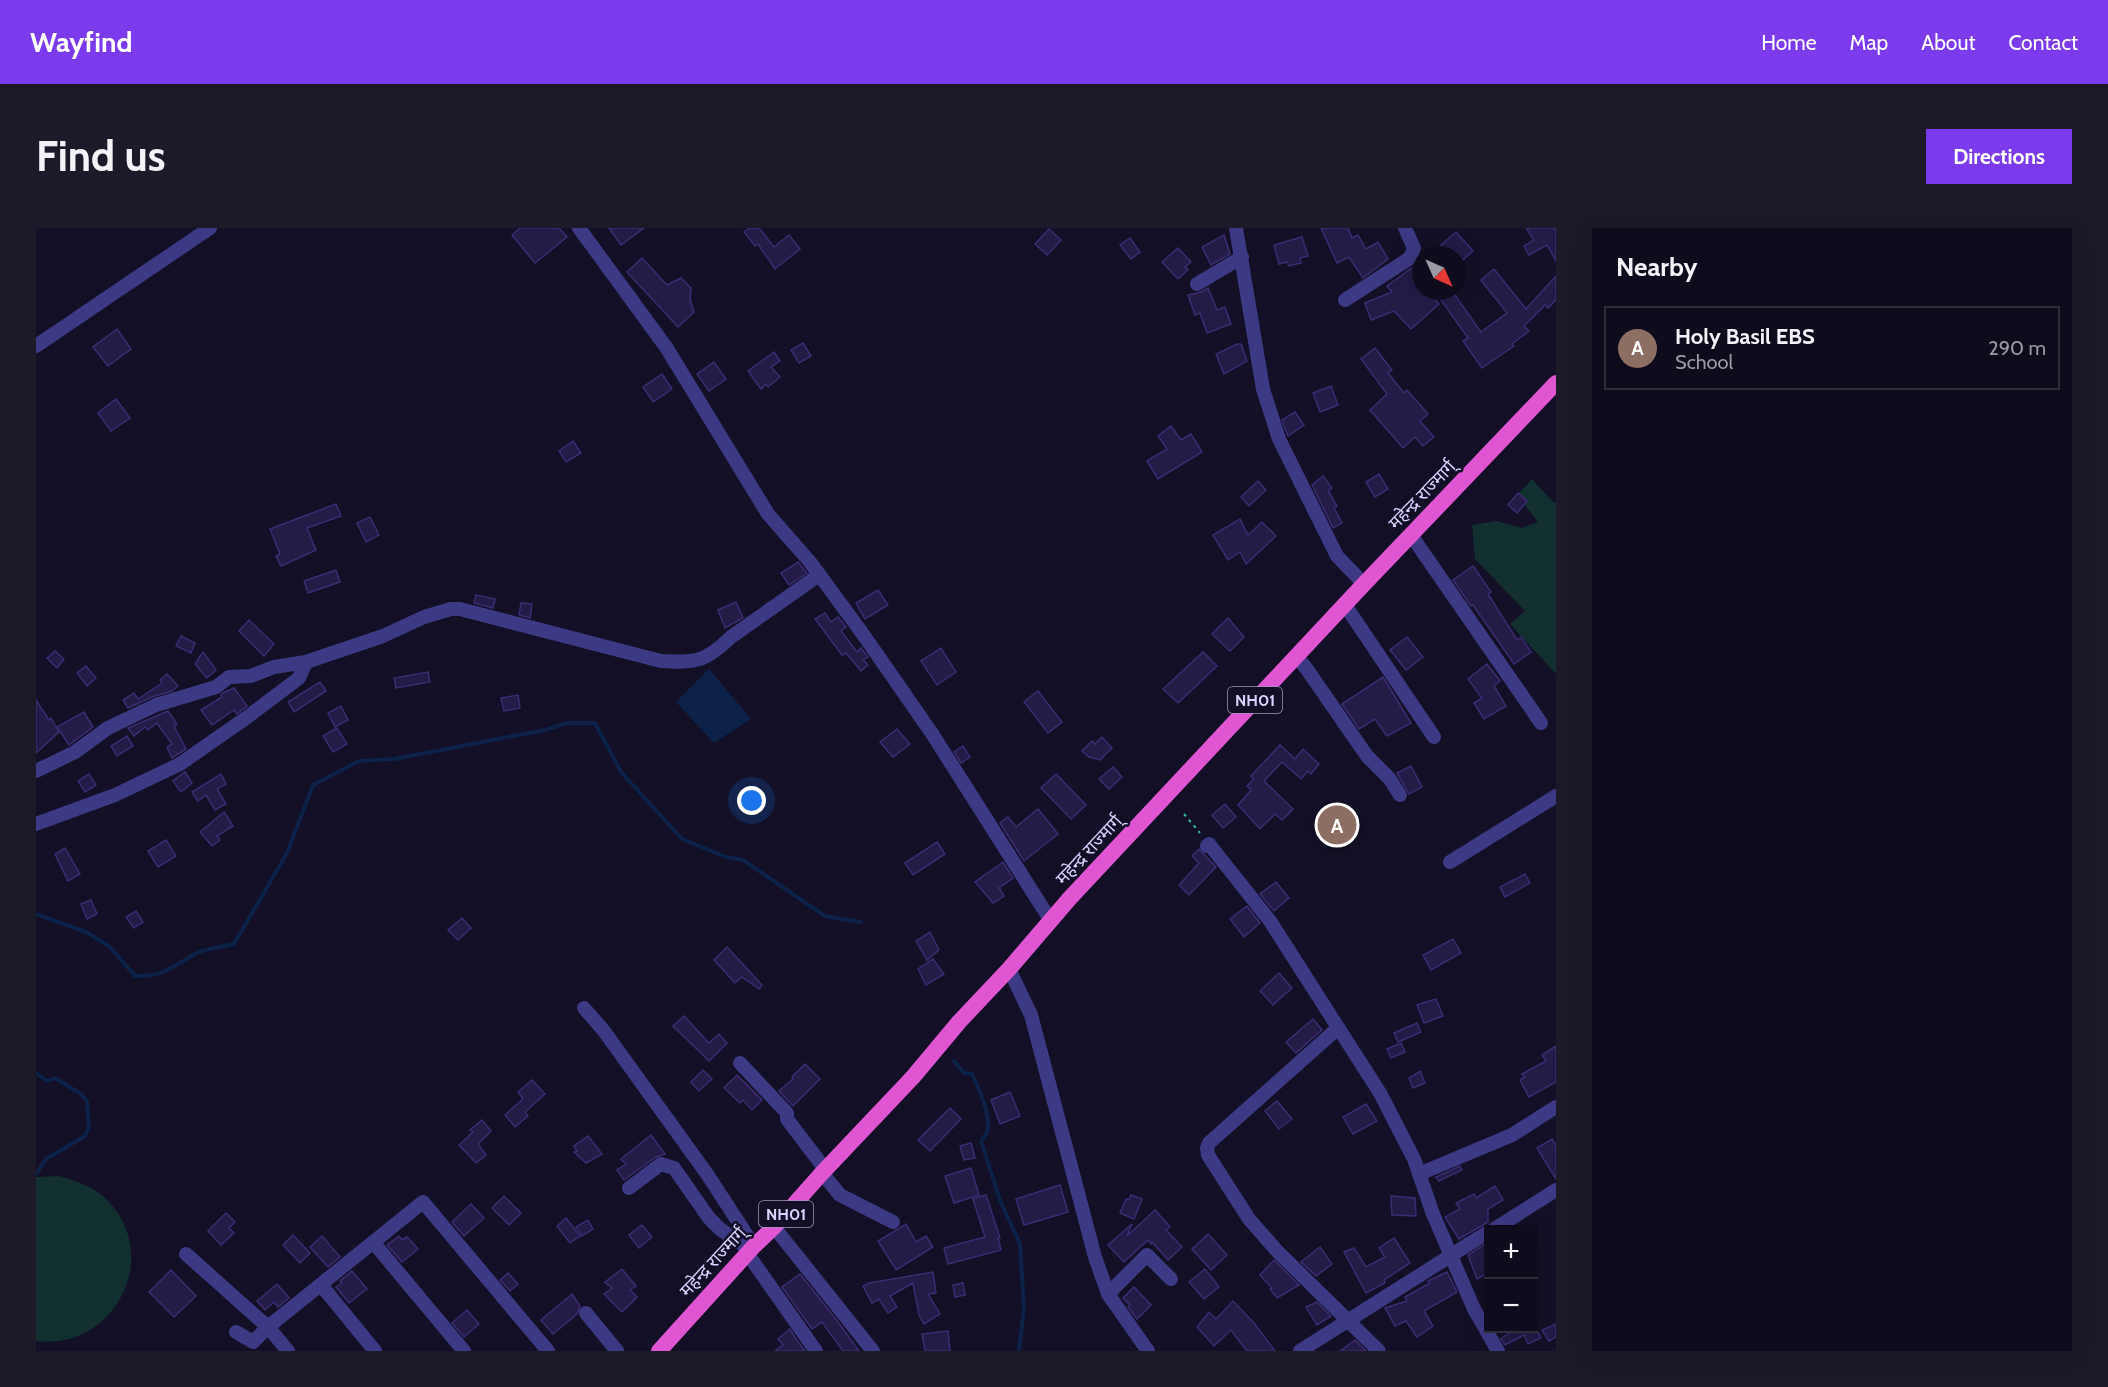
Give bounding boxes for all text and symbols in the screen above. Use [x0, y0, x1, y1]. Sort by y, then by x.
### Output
text: Wayfind [30, 25, 132, 59]
text: Home [1761, 30, 1817, 55]
text: Map [1850, 30, 1888, 55]
text: About [1921, 30, 1975, 55]
text: Contact [2008, 30, 2078, 55]
button: Directions [1926, 129, 2072, 184]
text: Find us [36, 130, 165, 182]
north arrow [1412, 246, 1466, 300]
text: Nearby [1616, 251, 1697, 283]
text: Holy Basil EBS [1675, 323, 1815, 350]
text: A [1631, 336, 1644, 360]
text: 290 m [1988, 336, 2046, 360]
text: School [1675, 350, 1733, 374]
street label: महेन्द्र राज्मार्ग् [1384, 454, 1462, 534]
road number: NH01 [1228, 687, 1282, 713]
your location [737, 786, 766, 815]
pin: A [1318, 802, 1356, 848]
street label: महेन्द्र राज्मार्ग् [1051, 808, 1129, 889]
road number: NH01 [759, 1201, 813, 1227]
street label: महेन्द्र राज्मार्ग् [675, 1220, 753, 1301]
map controls [1484, 1225, 1538, 1333]
button: + [1484, 1225, 1538, 1279]
button: − [1484, 1279, 1538, 1333]

